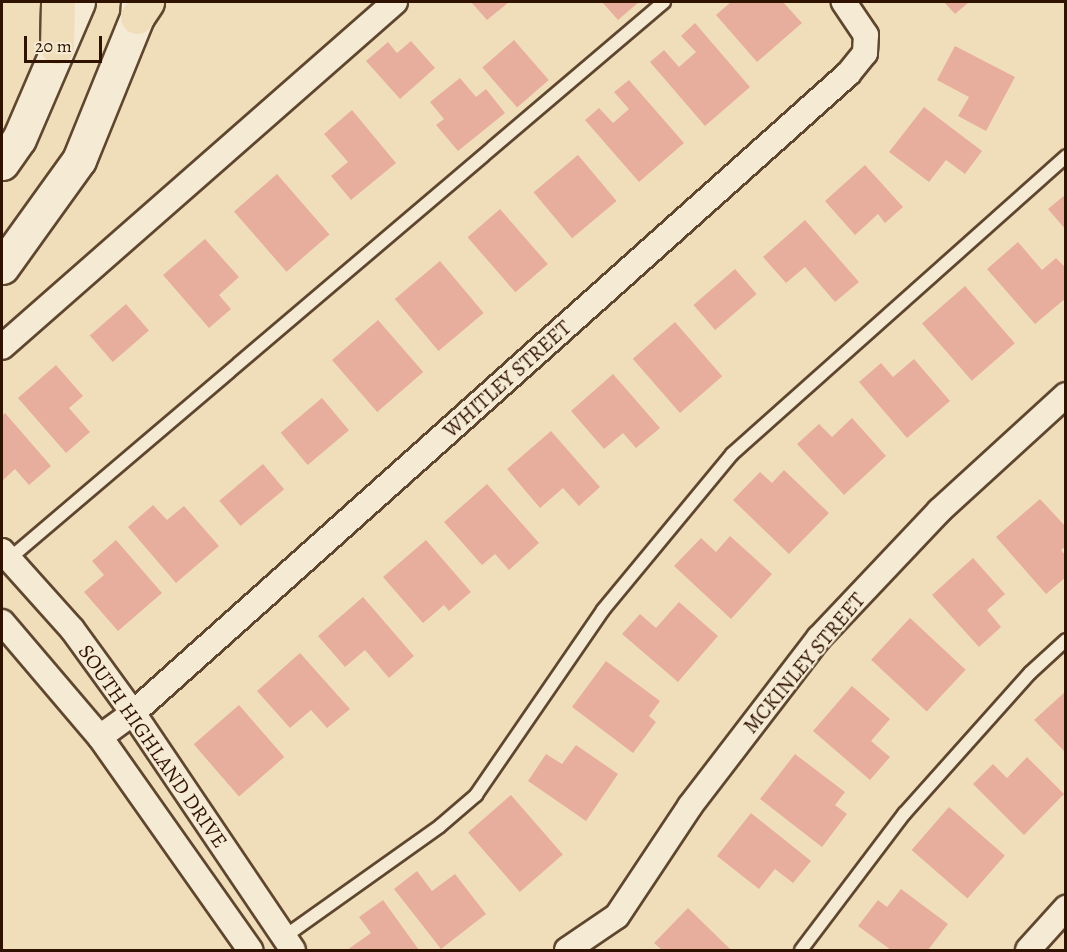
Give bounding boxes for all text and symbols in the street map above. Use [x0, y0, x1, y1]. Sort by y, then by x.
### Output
scale bar [27, 24, 105, 62]
text: 20 m [35, 34, 72, 58]
street label: WHITLEY STREET [438, 315, 576, 443]
street label: MCKINLEY STREET [738, 588, 870, 738]
street label: SOUTH HIGHLAND DRIVE [73, 639, 233, 853]

